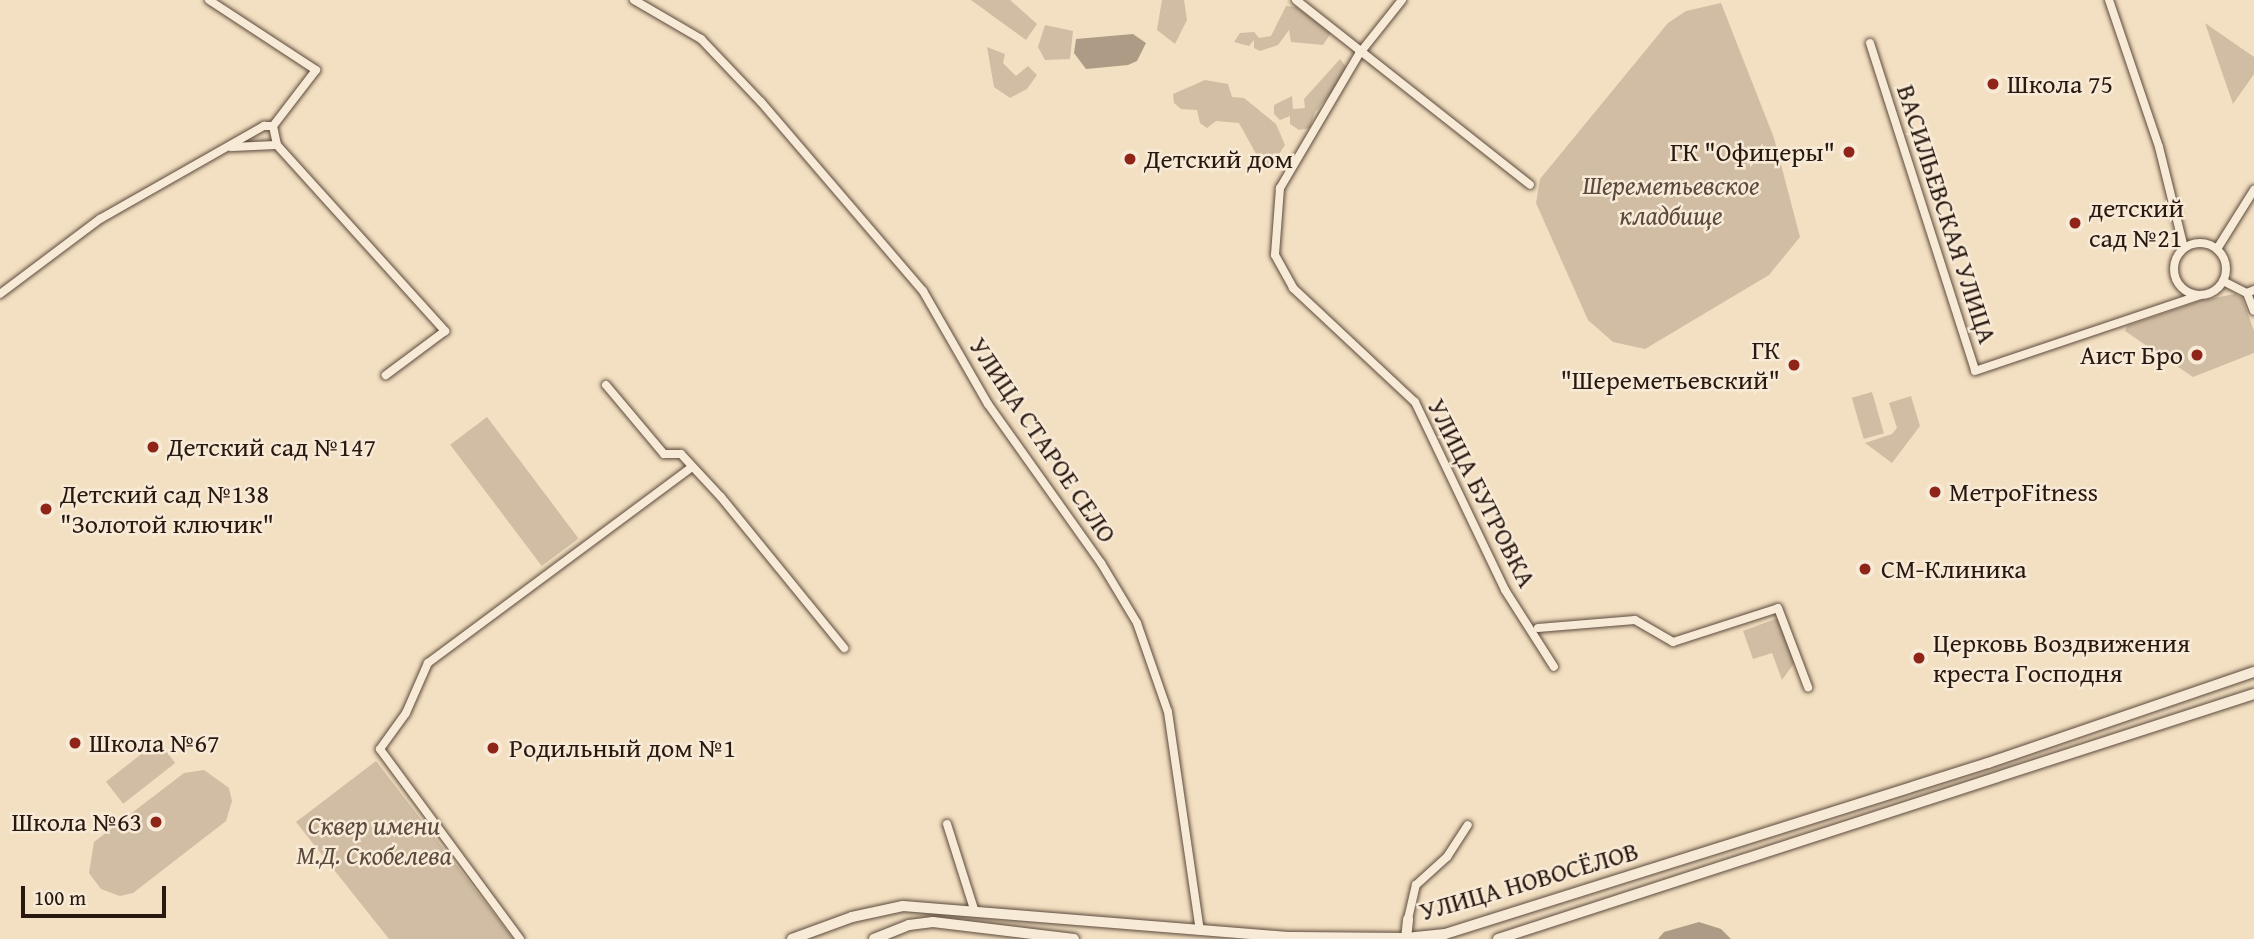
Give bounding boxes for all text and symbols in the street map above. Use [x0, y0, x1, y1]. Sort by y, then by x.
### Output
place label: Школа 75 [2007, 68, 2113, 100]
marker: Школа 75 [1985, 76, 2001, 92]
street label: ВАСИЛЬЕВСКАЯ УЛИЦА [1890, 81, 2004, 347]
place label: ГК "Офицеры" [1670, 136, 1835, 168]
place label: Детский дом [1144, 143, 1293, 175]
marker: ГК "Офицеры" [1841, 144, 1857, 160]
marker: Детский дом [1122, 151, 1138, 167]
park label: Шереметьевское кладбище [1583, 169, 1759, 230]
place label: детский сад №21 [2089, 192, 2184, 254]
marker: детский сад №21 [2067, 215, 2083, 231]
street label: УЛИЦА СТАРОЕ СЕЛО [963, 331, 1123, 549]
place label: ГК "Шереметьевский" [1560, 334, 1780, 396]
place label: Аист Бро [2080, 339, 2183, 371]
marker: Аист Бро [2189, 347, 2205, 363]
marker: ГК "Шереметьевский" [1786, 357, 1802, 373]
street label: УЛИЦА БУГРОВКА [1421, 393, 1543, 593]
place label: Детский сад №147 [167, 431, 376, 463]
marker: Детский сад №147 [145, 439, 161, 455]
place label: МетроFitness [1949, 476, 2098, 508]
place label: Детский сад №138 "Золотой ключик" [60, 478, 274, 540]
marker: МетроFitness [1927, 484, 1943, 500]
marker: Детский сад №138 "Золотой ключик" [38, 501, 54, 517]
place label: СМ-Клиника [1881, 553, 2027, 585]
marker: СМ-Клиника [1855, 559, 1875, 579]
place label: Церковь Воздвижения креста Господня [1933, 627, 2190, 688]
marker: Церковь Воздвижения креста Господня [1911, 650, 1927, 666]
place label: Школа №67 [89, 727, 220, 759]
place label: Родильный дом №1 [509, 732, 736, 764]
marker: Школа №67 [67, 735, 83, 751]
marker: Родильный дом №1 [483, 738, 503, 758]
place label: Школа №63 [11, 806, 142, 838]
park label: Сквер имени М.Д. Скобелева [296, 809, 452, 870]
marker: Школа №63 [148, 814, 164, 830]
street label: УЛИЦА НОВОСЁЛОВ [1416, 835, 1642, 927]
scale bar [24, 872, 170, 916]
text: 100 m [34, 882, 86, 913]

